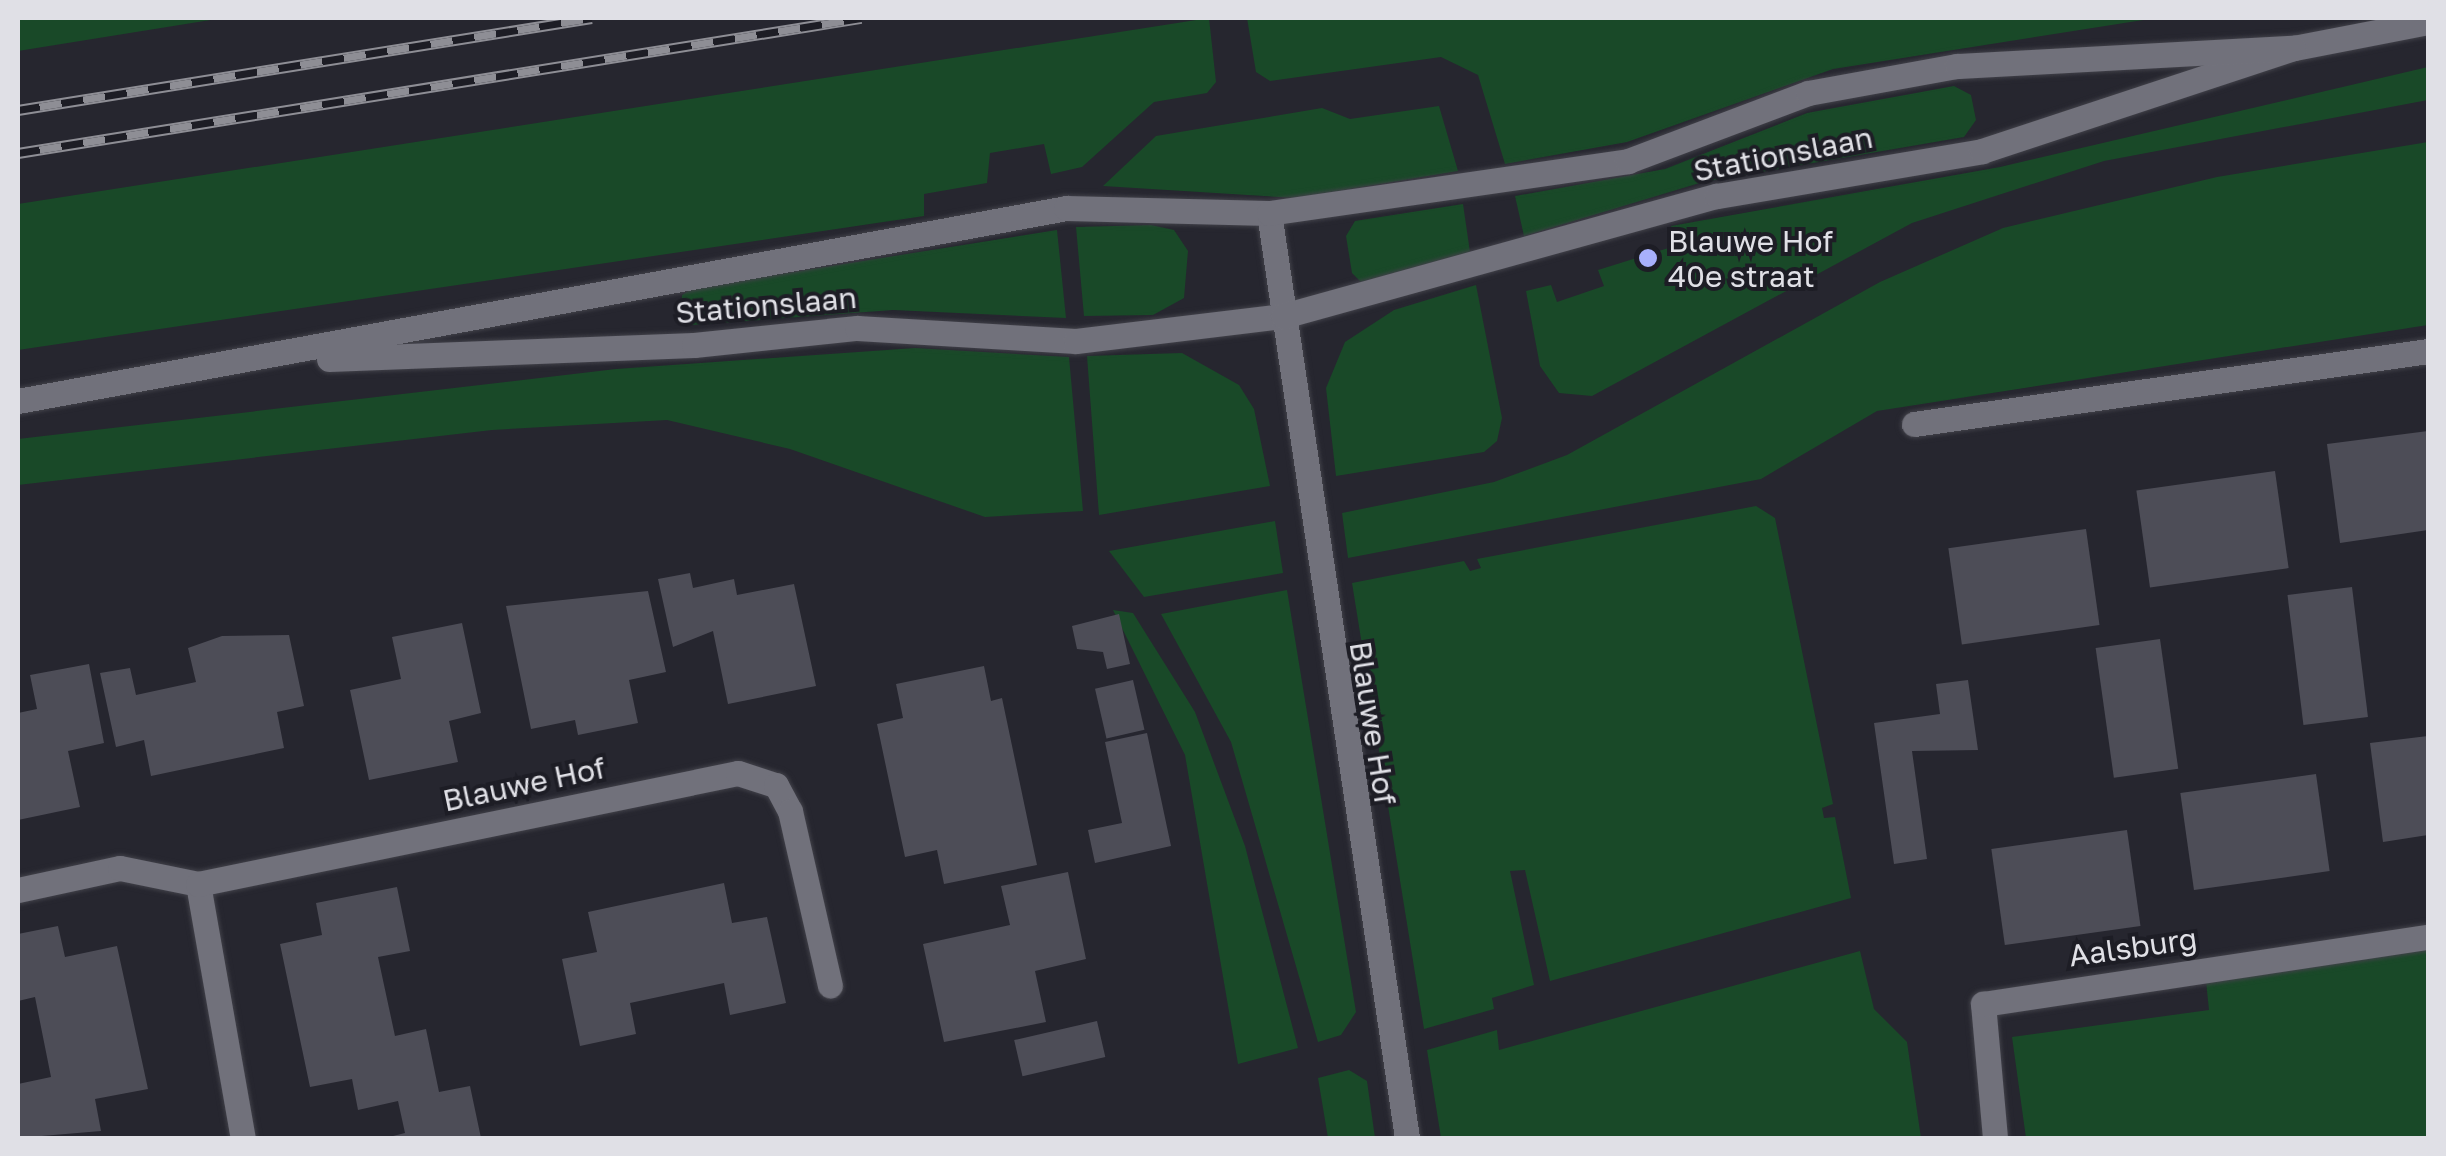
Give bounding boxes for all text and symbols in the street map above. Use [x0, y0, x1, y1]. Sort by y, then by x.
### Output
street label: Stationslaan [1690, 119, 1876, 189]
place label: Blauwe Hof 40e straat [1668, 223, 1833, 294]
marker: Blauwe Hof 40e straat [1637, 247, 1659, 269]
street label: Stationslaan [674, 279, 858, 331]
street label: Blauwe Hof [1342, 639, 1404, 807]
street label: Blauwe Hof [439, 749, 609, 819]
street label: Aalsburg [2067, 920, 2199, 974]

